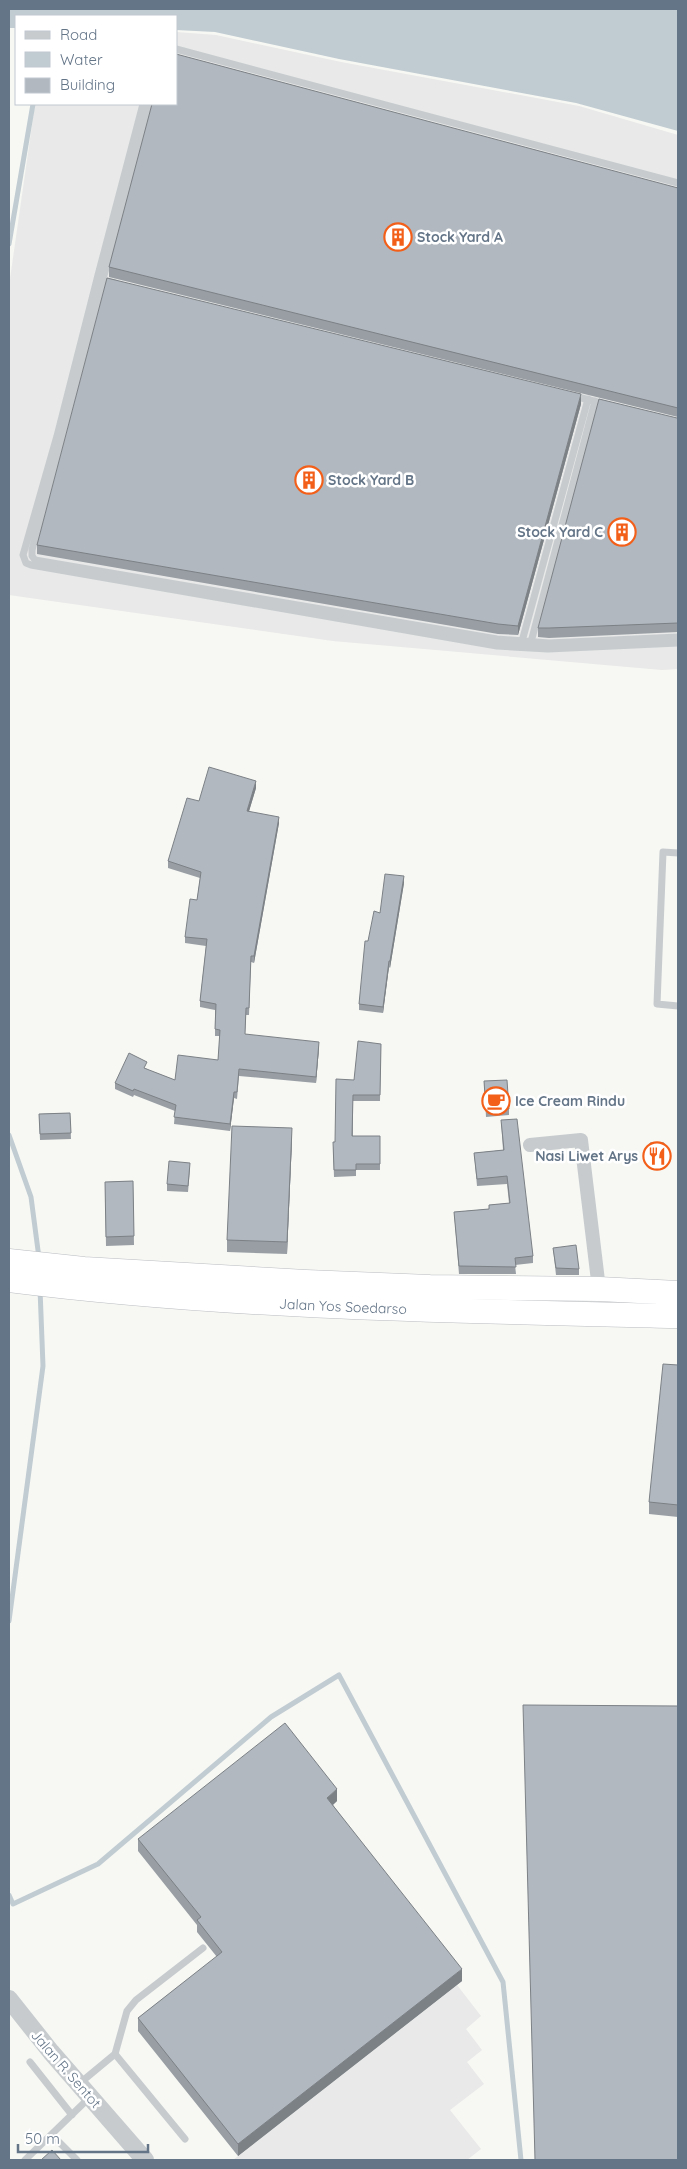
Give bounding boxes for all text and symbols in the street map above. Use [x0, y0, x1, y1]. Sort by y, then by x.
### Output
legend [15, 15, 178, 105]
text: Road [60, 25, 97, 44]
text: Water [60, 50, 103, 69]
text: Building [60, 75, 115, 94]
building icon: Stock Yard A [383, 222, 413, 252]
place label: Stock Yard A [417, 228, 503, 246]
building icon: Stock Yard B [294, 465, 324, 495]
place label: Stock Yard B [328, 471, 414, 489]
building icon: Stock Yard C [607, 517, 637, 547]
place label: Stock Yard C [517, 523, 603, 541]
cafe icon: Ice Cream Rindu [481, 1086, 511, 1116]
place label: Ice Cream Rindu [515, 1092, 625, 1110]
restaurant icon: Nasi Liwet Arys [642, 1141, 672, 1171]
place label: Nasi Liwet Arys [535, 1147, 638, 1165]
street label: Jalan Yos Soedarso [278, 1294, 407, 1318]
street label: Jalan R. Sentot [27, 2026, 105, 2112]
scale bar [18, 2122, 148, 2154]
text: 50 m [25, 2129, 60, 2148]

